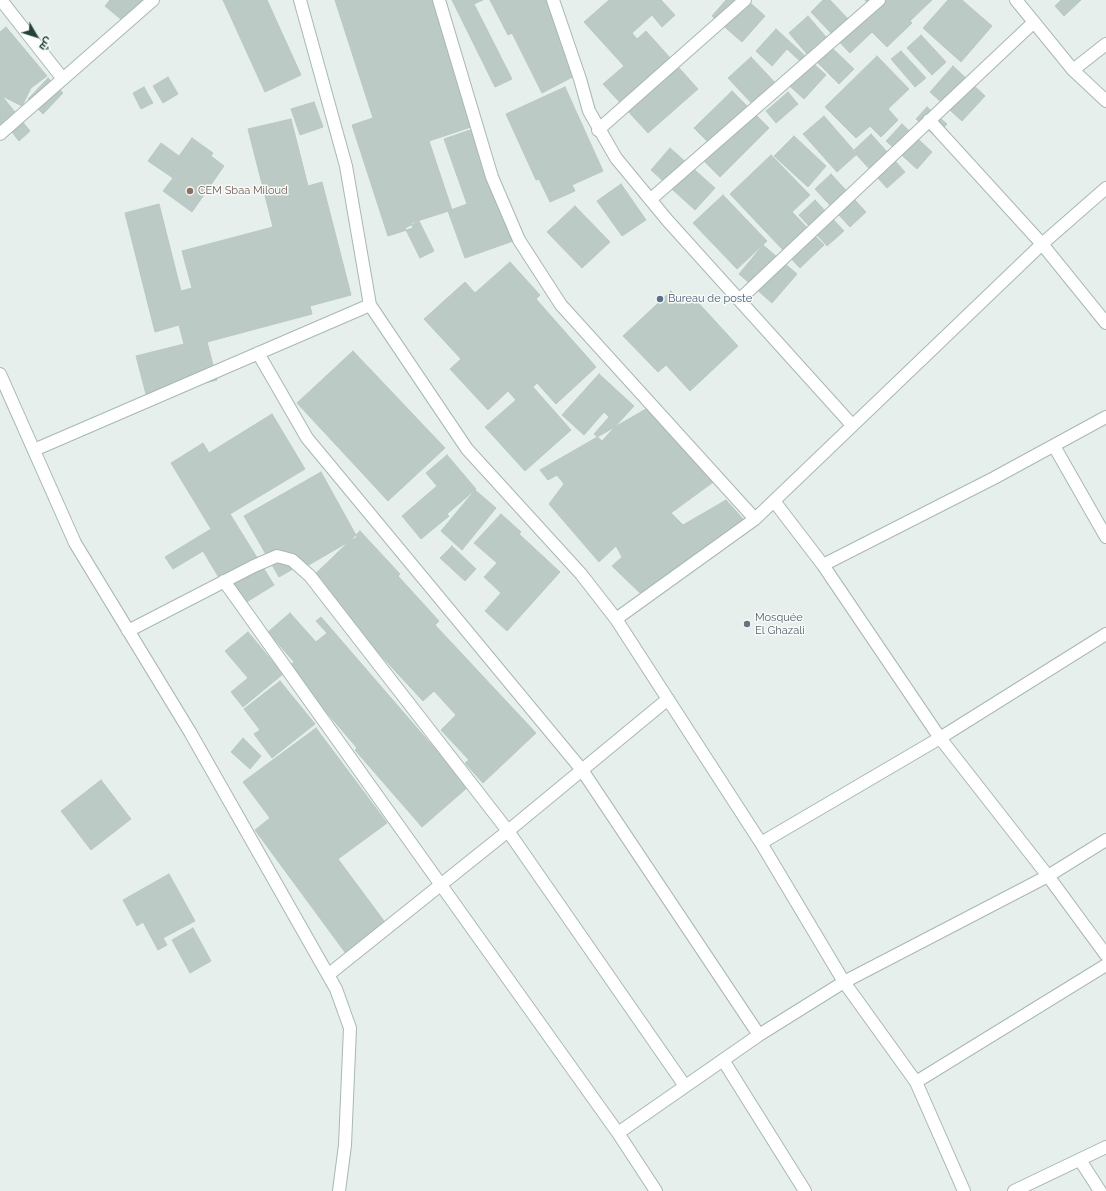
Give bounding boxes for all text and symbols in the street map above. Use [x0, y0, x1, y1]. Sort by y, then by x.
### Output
north arrow [16, 16, 56, 56]
text: ش [36, 34, 55, 53]
place label: CEM Sbaa Miloud [198, 184, 288, 198]
marker: CEM Sbaa Miloud [185, 186, 195, 196]
place label: Bureau de poste [668, 292, 752, 306]
marker: Bureau de poste [655, 294, 665, 304]
place label: Mosquée El Ghazali [755, 611, 805, 637]
marker: Mosquée El Ghazali [742, 619, 752, 629]

